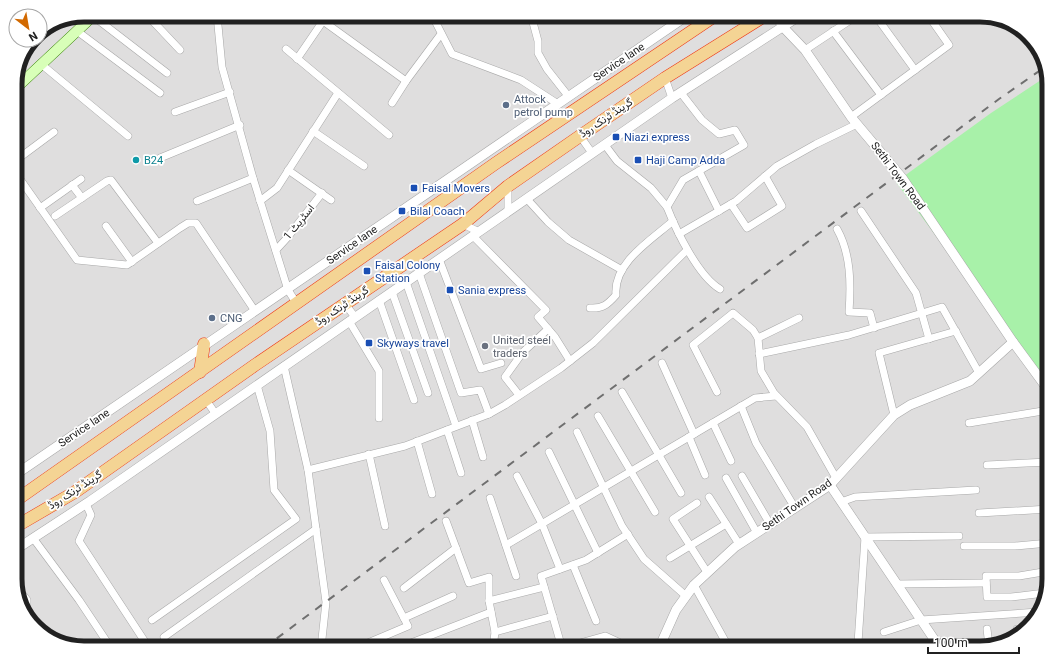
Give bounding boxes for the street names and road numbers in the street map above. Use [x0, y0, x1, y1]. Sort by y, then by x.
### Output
street label: Service lane [591, 40, 647, 84]
street label: گرینڈ ٹرنک روڈ [577, 95, 635, 141]
street label: Sethi Town Road [868, 139, 928, 213]
street label: اسٹریٹ 1 [281, 202, 317, 242]
street label: Service lane [324, 223, 380, 267]
street label: گرینڈ ٹرنک روڈ [313, 283, 371, 329]
street label: Service lane [56, 406, 112, 450]
street label: گرینڈ ٹرنک روڈ [46, 468, 104, 512]
street label: Sethi Town Road [760, 476, 834, 534]

